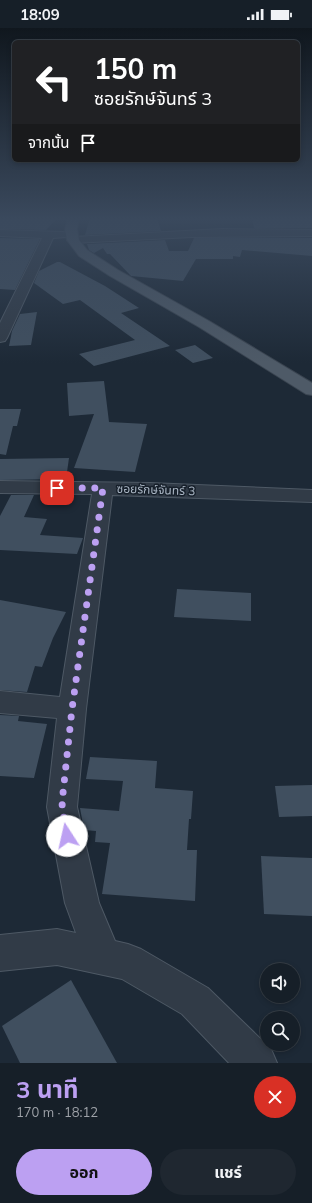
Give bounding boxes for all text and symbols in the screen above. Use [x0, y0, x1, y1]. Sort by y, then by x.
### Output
text: 18:09 [20, 5, 60, 24]
text: 150 m [94, 51, 177, 86]
icon: left [28, 56, 80, 108]
text: ซอยรักษ์จันทร์ 3 [94, 87, 212, 110]
icon: arrive [77, 132, 99, 154]
text: จากนั้น [28, 133, 69, 152]
pin [40, 471, 74, 505]
icon: arrive [46, 477, 68, 499]
street label: ซอยรักษ์จันทร์ 3 [116, 481, 196, 498]
position arrow [46, 815, 88, 857]
map controls [260, 963, 300, 1051]
button: sound [260, 963, 300, 1003]
button: search [260, 1011, 300, 1051]
text: 3 นาที [16, 1074, 78, 1104]
button: close [254, 1076, 296, 1118]
text: 170 m · 18:12 [16, 1104, 98, 1120]
button: ออก [16, 1149, 152, 1195]
button: แชร์ [160, 1149, 296, 1195]

